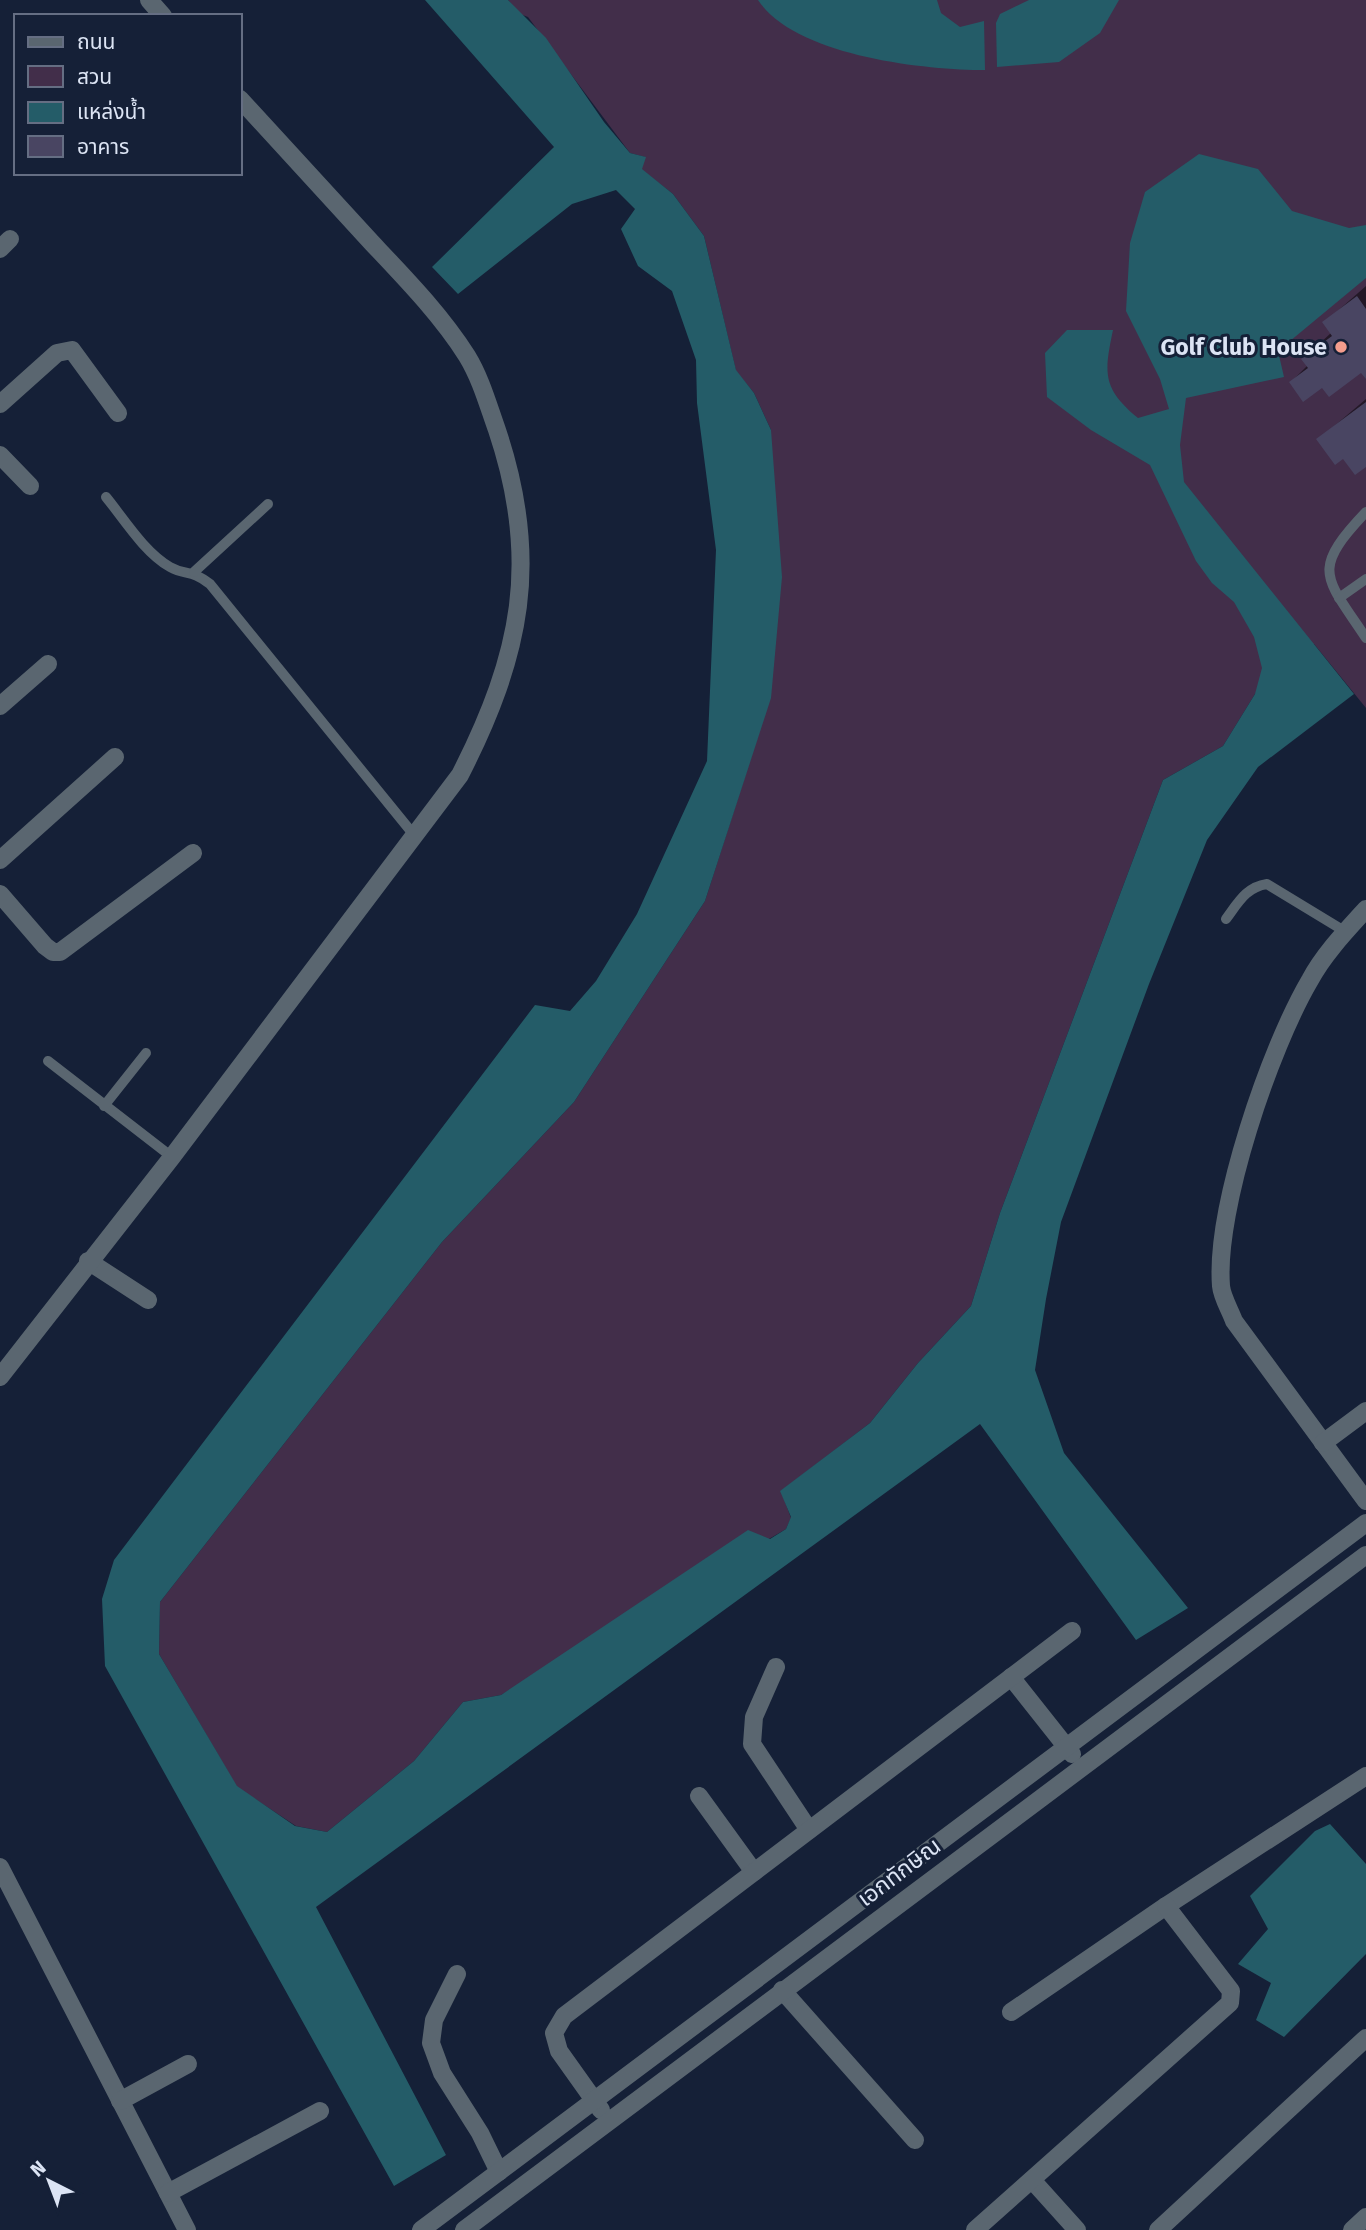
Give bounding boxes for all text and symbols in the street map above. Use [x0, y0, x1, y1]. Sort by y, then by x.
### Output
legend [14, 14, 242, 175]
text: ถนน [77, 29, 115, 55]
text: สวน [77, 64, 112, 90]
text: แหล่งน้ำ [77, 97, 146, 125]
text: อาคาร [77, 134, 129, 160]
place label: Golf Club House [1160, 333, 1327, 361]
marker: Golf Club House [1333, 339, 1349, 355]
street label: เอกทักษิณ [852, 1832, 946, 1912]
north arrow [14, 2146, 84, 2216]
text: N [26, 2156, 50, 2182]

